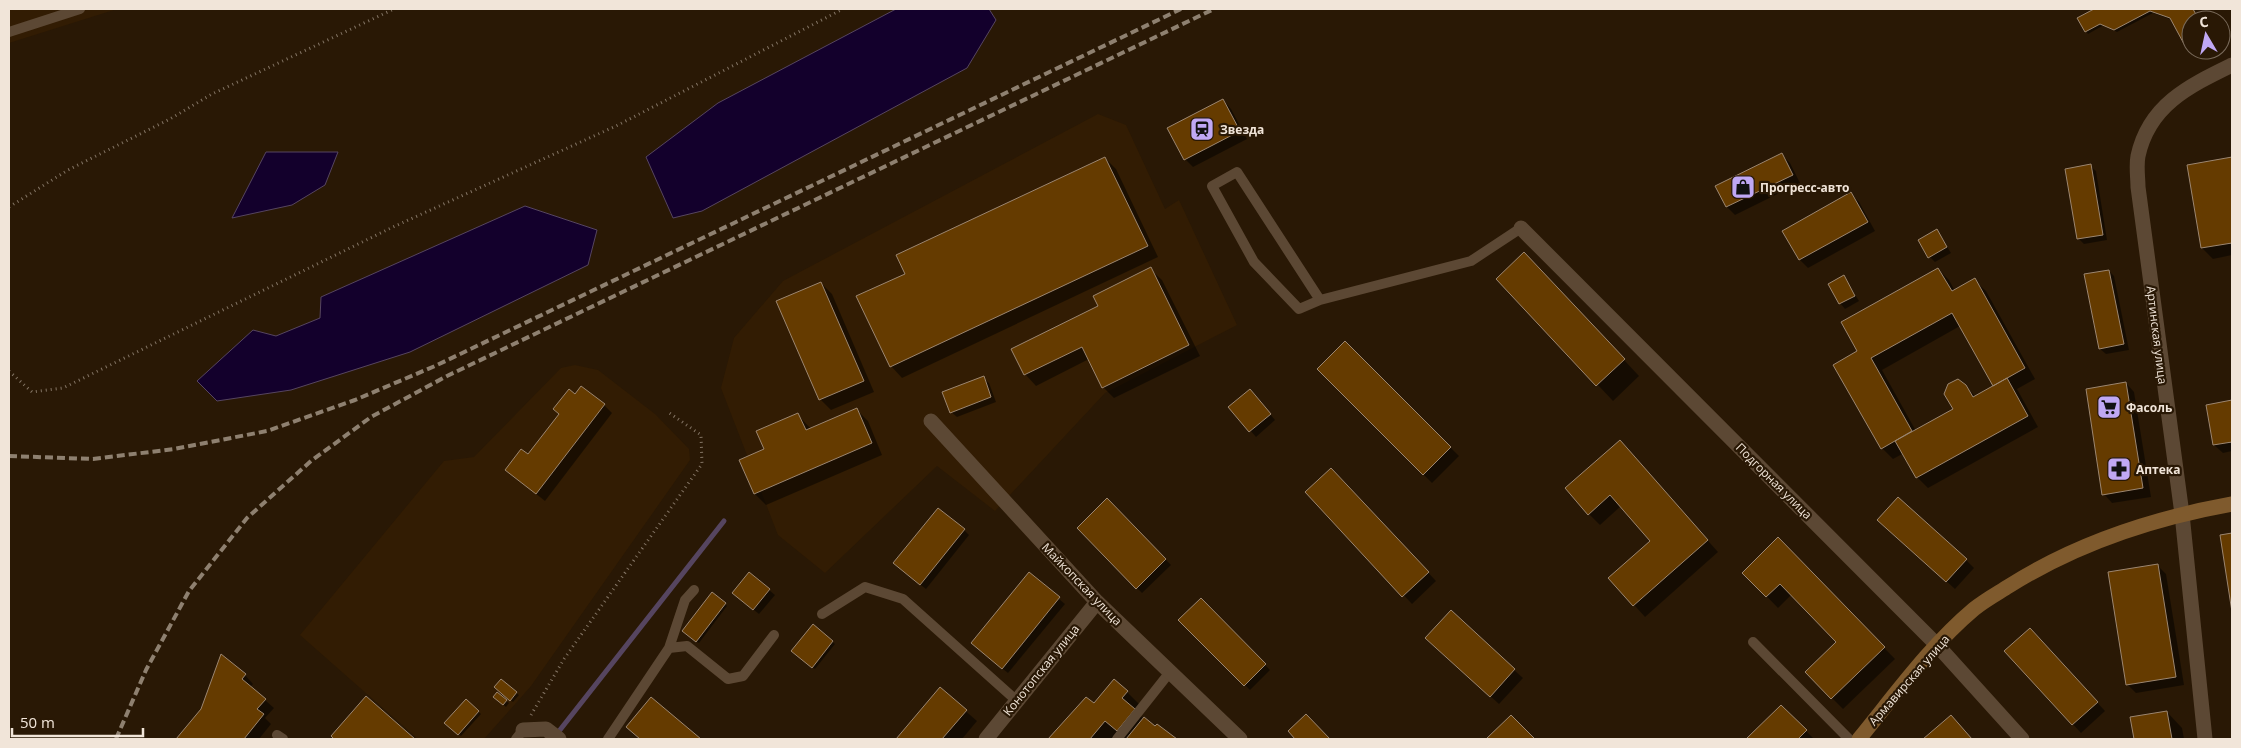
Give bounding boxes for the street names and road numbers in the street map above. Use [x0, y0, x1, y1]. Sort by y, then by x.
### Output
street label: Артинская улица [2143, 285, 2171, 385]
street label: Подгорная улица [1732, 439, 1816, 523]
street label: Майкопская улица [1038, 539, 1126, 629]
street label: Конотопская улица [999, 621, 1083, 719]
street label: Армавирская улица [1865, 631, 1953, 729]

